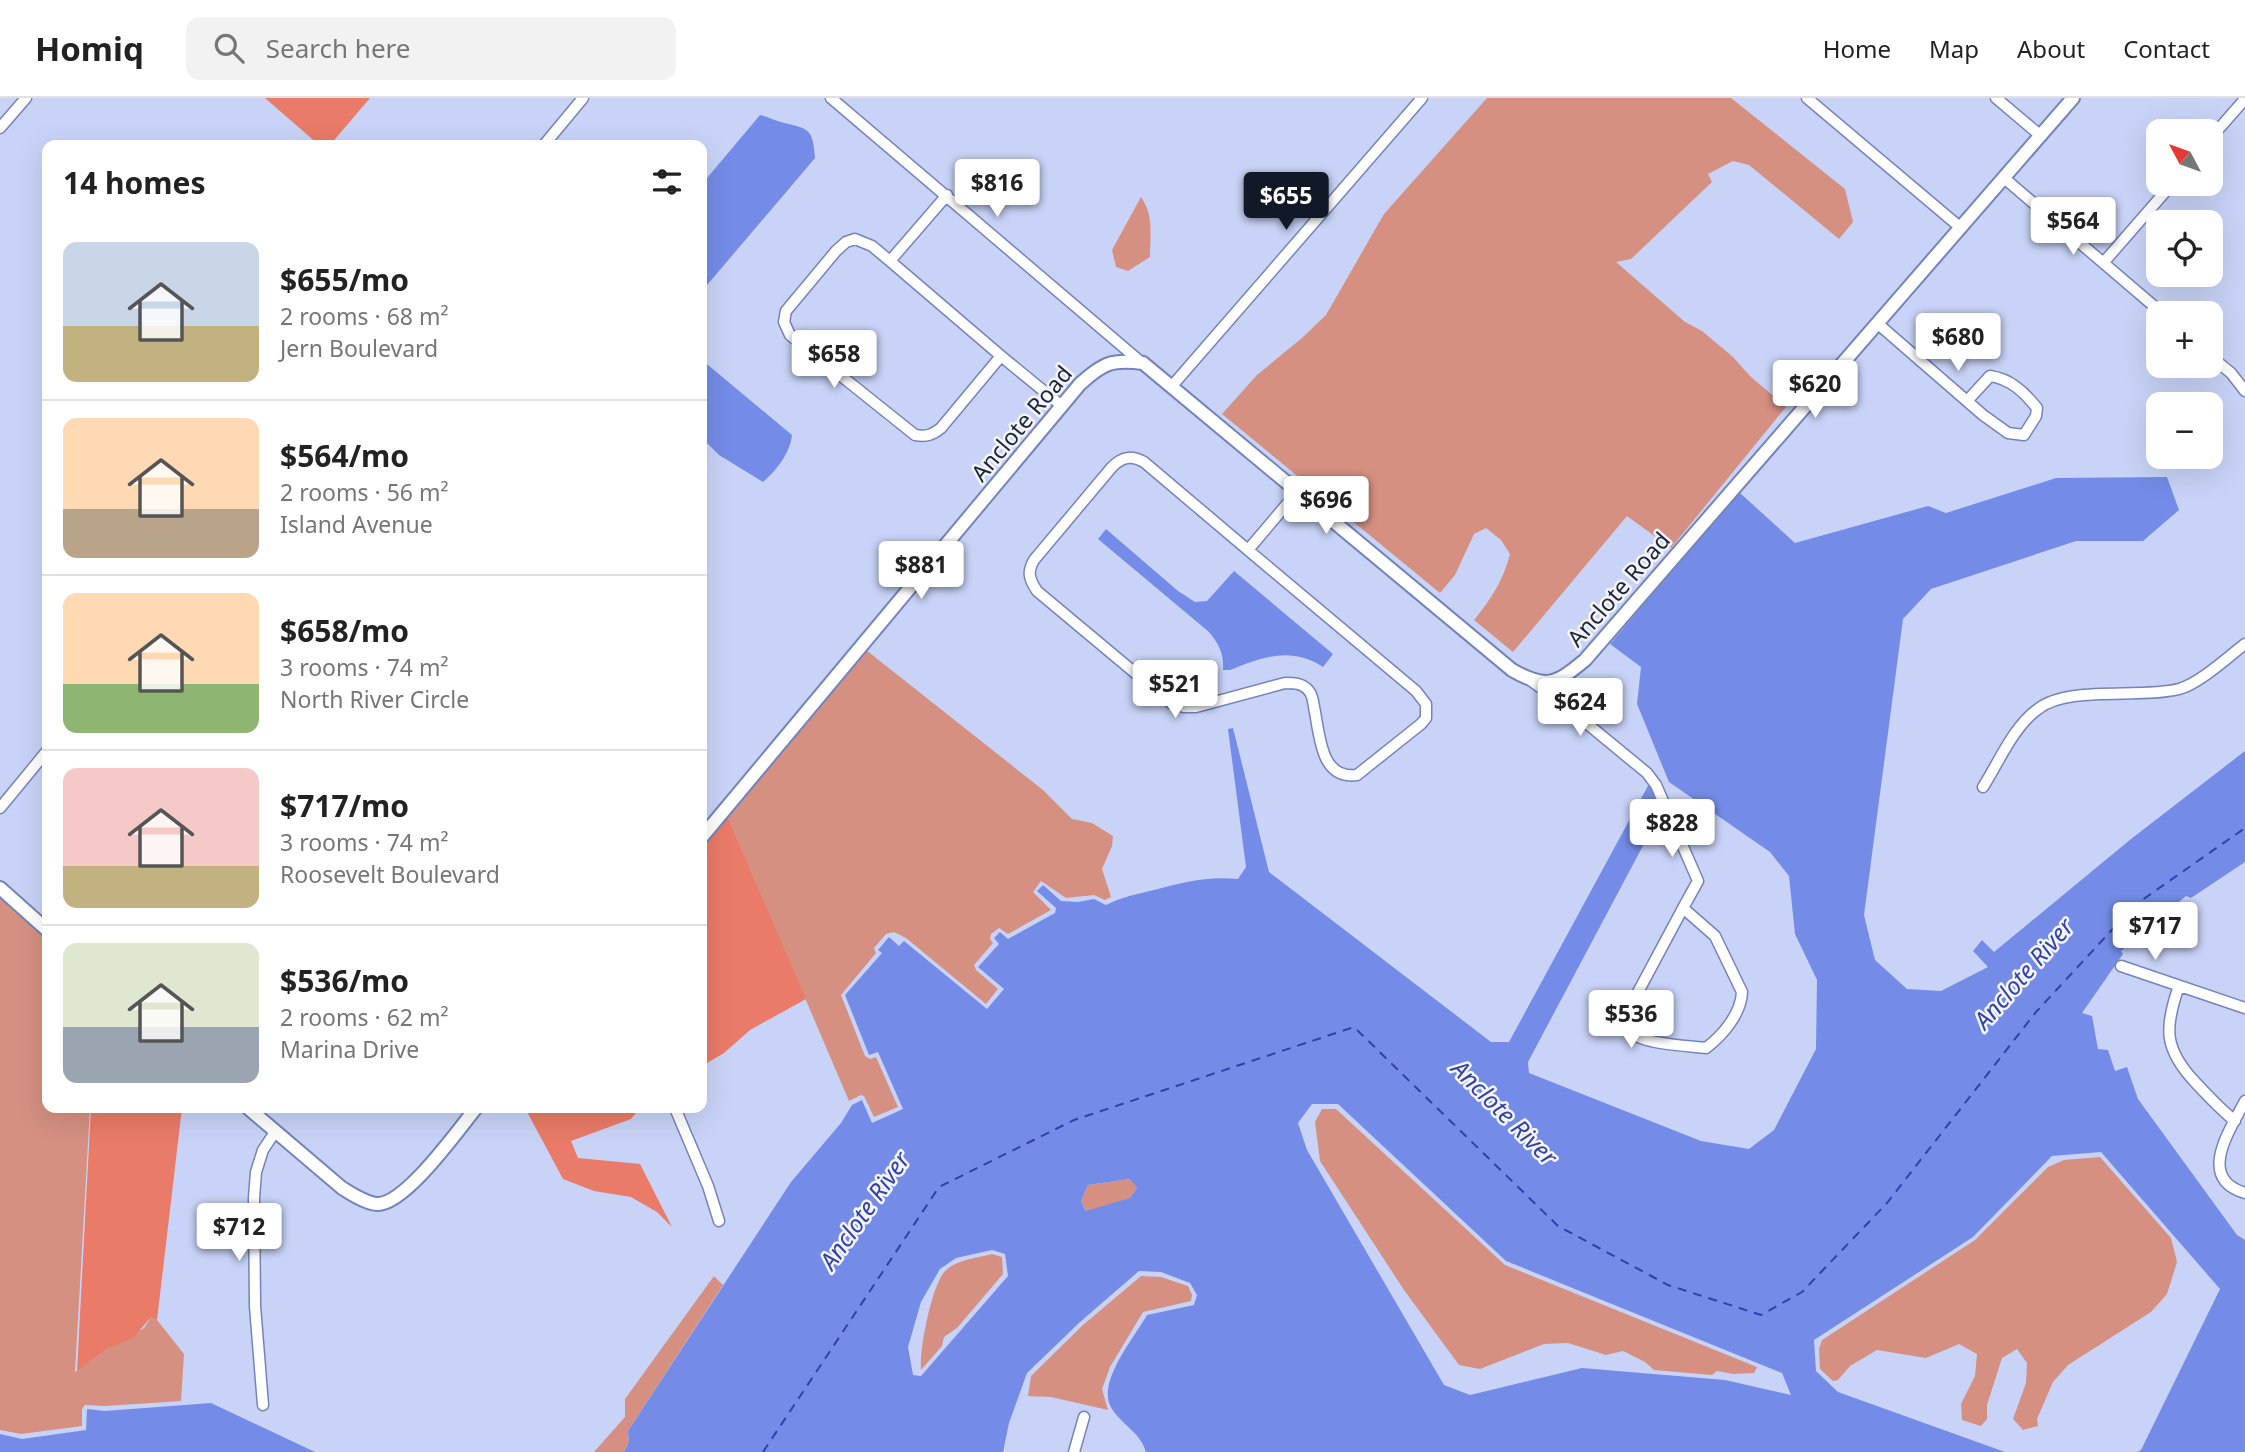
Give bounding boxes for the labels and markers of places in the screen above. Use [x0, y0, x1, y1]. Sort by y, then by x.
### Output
pin: $816 [956, 159, 1038, 219]
pin: $655 [1245, 172, 1327, 232]
pin: $564 [2032, 198, 2114, 257]
pin: $680 [1917, 314, 1999, 373]
pin: $658 [793, 330, 875, 390]
pin: $620 [1774, 360, 1856, 420]
pin: $696 [1285, 476, 1367, 536]
pin: $881 [880, 542, 962, 601]
pin: $521 [1134, 660, 1216, 720]
pin: $624 [1539, 678, 1621, 738]
pin: $828 [1631, 800, 1713, 859]
pin: $717 [2114, 902, 2196, 962]
pin: $536 [1590, 990, 1672, 1050]
pin: $712 [198, 1204, 280, 1263]

